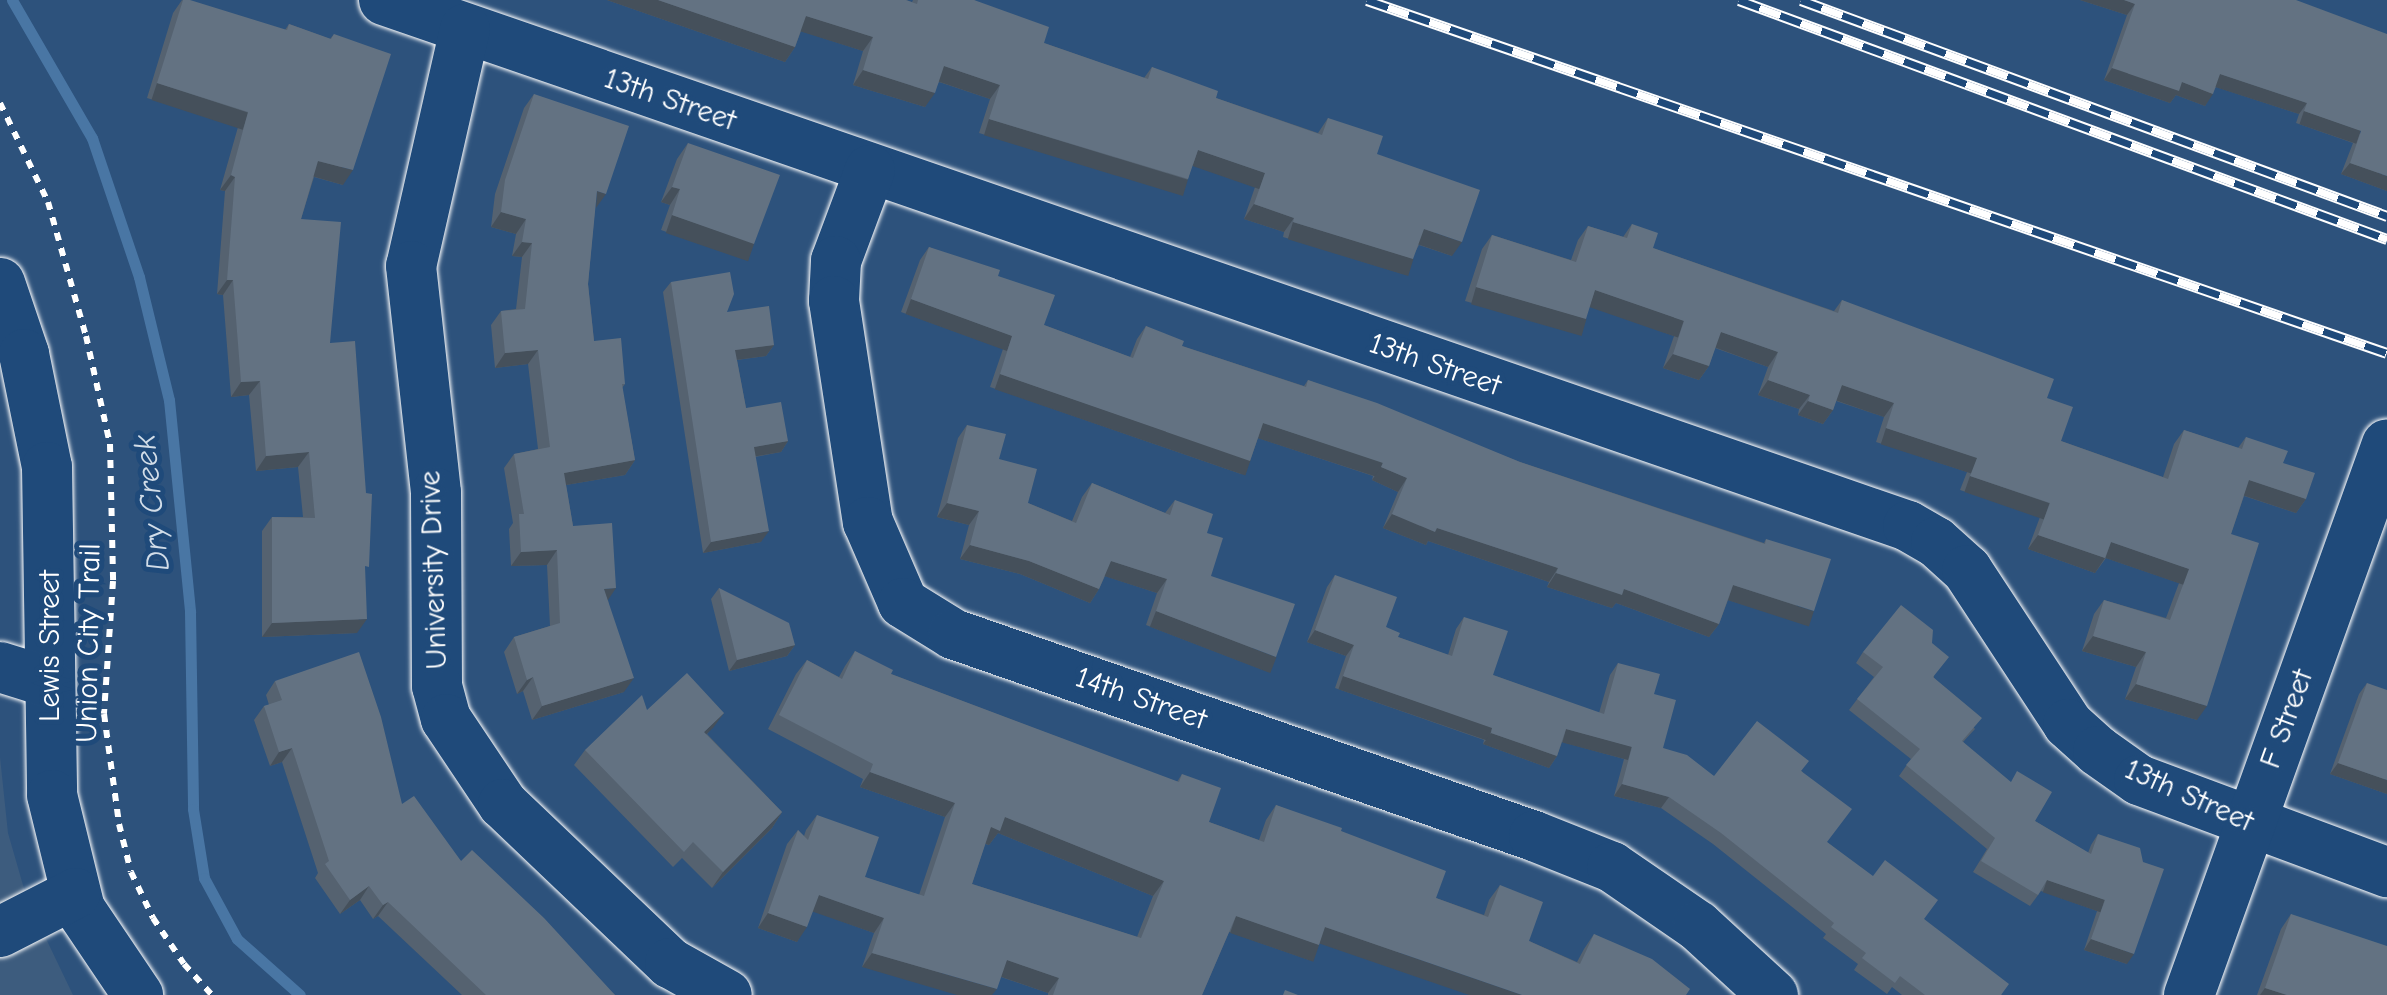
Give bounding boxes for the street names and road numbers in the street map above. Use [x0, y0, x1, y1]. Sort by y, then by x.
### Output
street label: 13th Street [599, 61, 741, 139]
street label: 13th Street [1364, 326, 1506, 404]
street label: University Drive [413, 470, 455, 670]
street label: Union City Trail [69, 543, 109, 743]
street label: Lewis Street [32, 570, 68, 722]
street label: 14th Street [1071, 660, 1211, 738]
street label: F Street [2253, 665, 2321, 773]
street label: 13th Street [2119, 752, 2259, 840]

